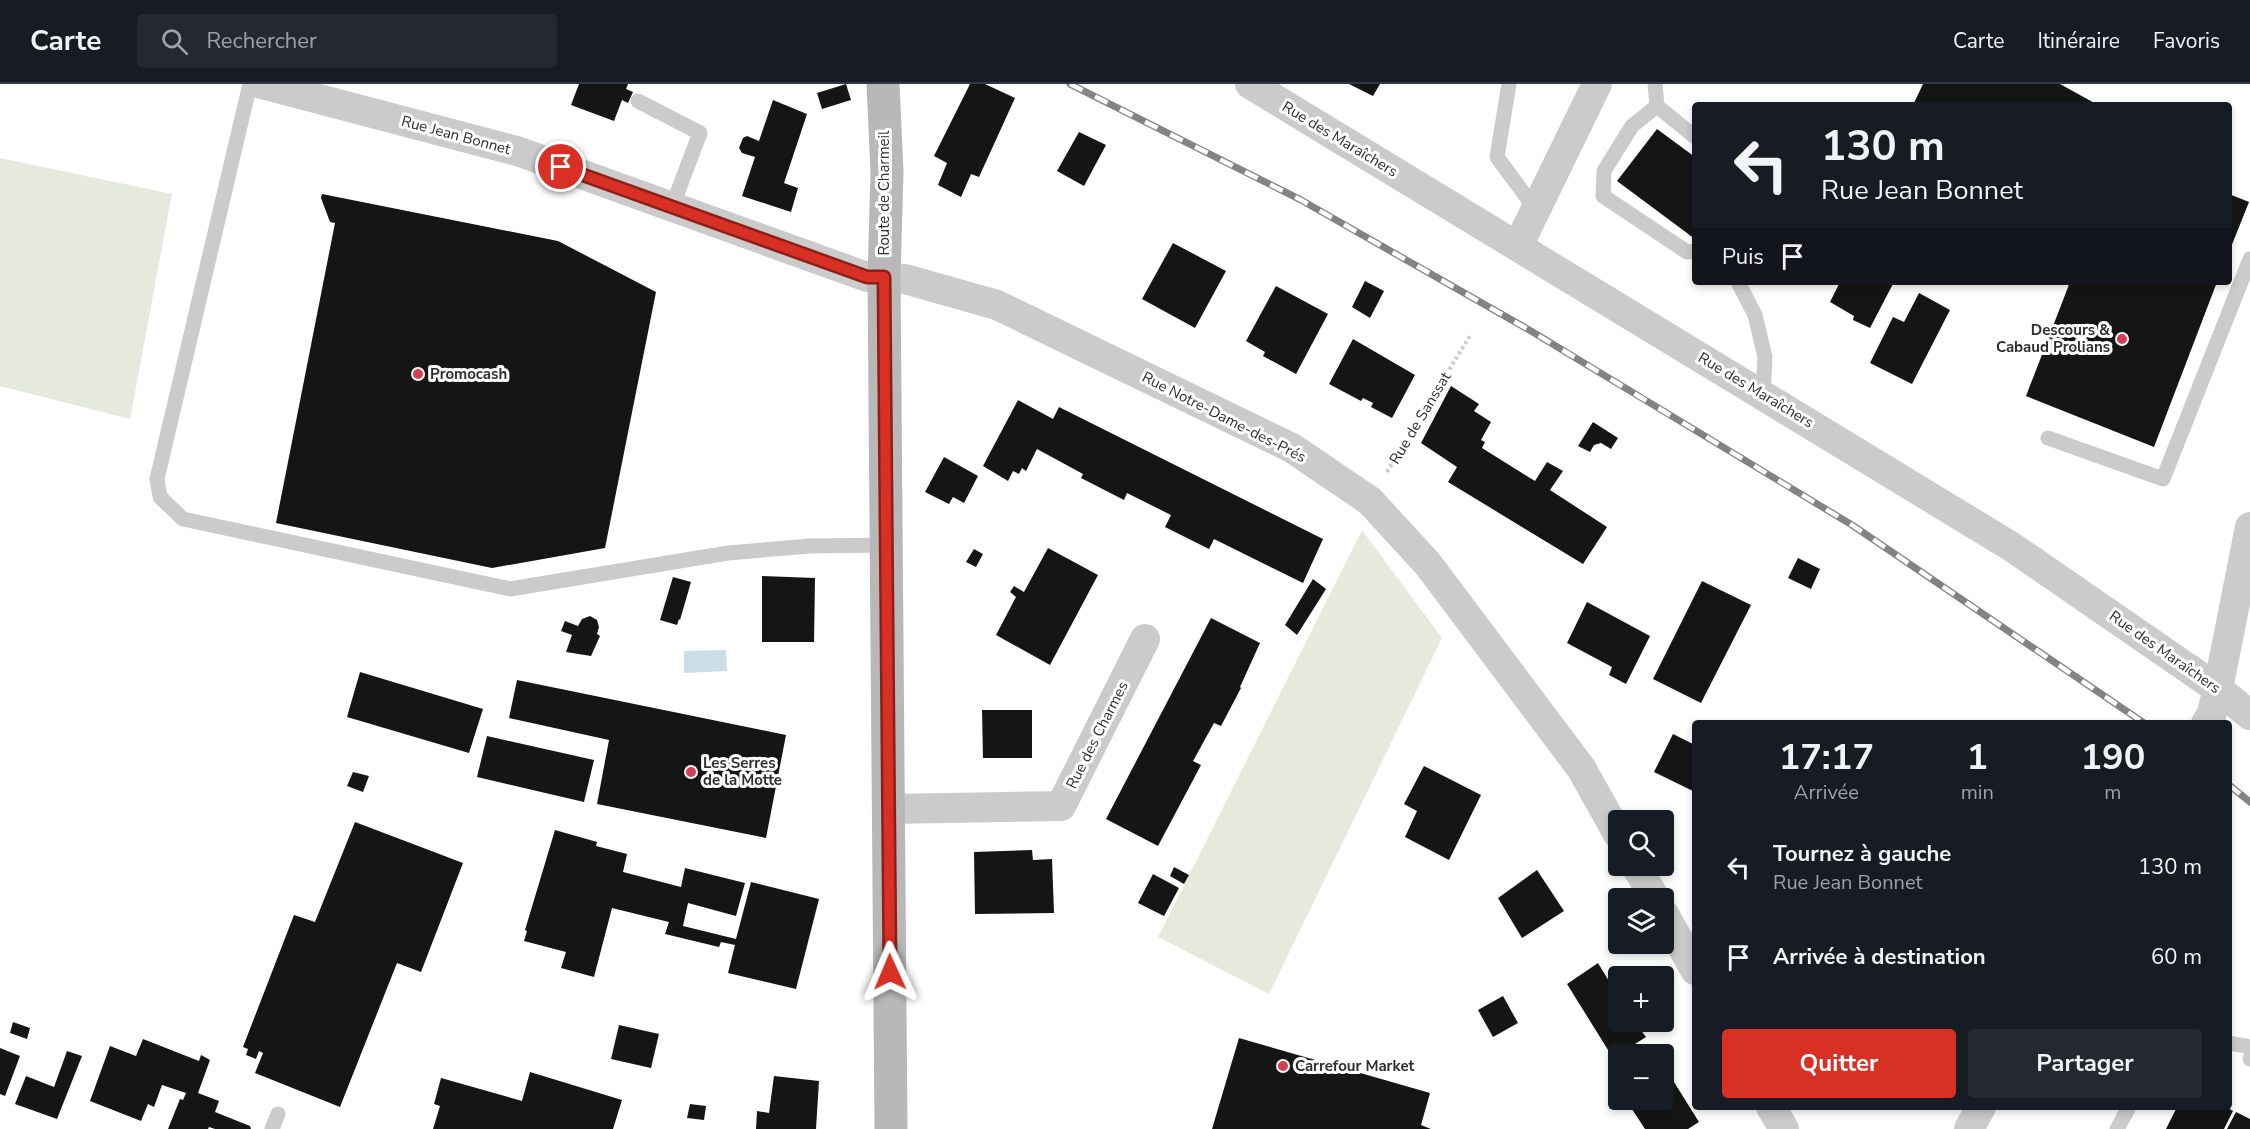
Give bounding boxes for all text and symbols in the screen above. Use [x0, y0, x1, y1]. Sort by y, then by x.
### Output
search box [137, 14, 557, 68]
text: Carte [30, 22, 101, 60]
icon: search [158, 25, 191, 58]
text: Rechercher [206, 26, 317, 56]
text: Carte [1953, 27, 2004, 55]
text: Itinéraire [2037, 27, 2120, 55]
text: Favoris [2153, 27, 2220, 55]
street label: Rue des Maraîchers [1278, 97, 1402, 181]
street label: Rue Jean Bonnet [399, 111, 513, 159]
text: 130 m [1821, 118, 1945, 175]
icon: left [1722, 126, 1800, 204]
street label: Route de Charmeil [874, 130, 894, 255]
pin [535, 141, 586, 192]
icon: arrive [544, 150, 577, 183]
text: Rue Jean Bonnet [1821, 172, 2023, 209]
icon: arrive [1776, 240, 1809, 273]
text: Puis [1722, 242, 1764, 272]
place label: Descours & Cabaud Prolians [1996, 320, 2111, 357]
marker: Descours & Cabaud Prolians [2115, 332, 2129, 346]
street label: Rue des Maraîchers [1694, 348, 1818, 432]
place label: Promocash [430, 364, 507, 384]
marker: Promocash [411, 367, 425, 381]
street label: Rue Notre-Dame-des-Prés [1139, 367, 1309, 467]
street label: Rue de Sanssat [1385, 368, 1456, 468]
street label: Rue des Maraîchers [2105, 606, 2225, 698]
street label: Rue des Charmes [1061, 678, 1133, 792]
text: 17:17 [1779, 733, 1874, 782]
text: 1 [1966, 733, 1988, 782]
text: 190 [2080, 733, 2145, 782]
place label: Les Serres de la Motte [703, 753, 782, 790]
marker: Les Serres de la Motte [684, 765, 698, 779]
text: Arrivée [1794, 779, 1859, 806]
text: min [1961, 779, 1994, 806]
text: m [2104, 779, 2121, 806]
map controls [1608, 810, 1674, 1110]
button: search [1608, 810, 1674, 876]
text: Tournez à gauche [1773, 839, 1951, 869]
icon: left [1722, 851, 1755, 884]
text: 130 m [2138, 852, 2202, 882]
text: Rue Jean Bonnet [1773, 869, 1923, 896]
button: layers [1608, 888, 1674, 954]
position arrow [858, 940, 922, 1004]
icon: arrive [1722, 941, 1755, 974]
text: Arrivée à destination [1773, 942, 1986, 972]
text: 60 m [2151, 942, 2202, 972]
button: + [1608, 966, 1674, 1032]
button: Quitter [1722, 1029, 1956, 1098]
button: Partager [1968, 1029, 2202, 1098]
button: − [1608, 1044, 1674, 1110]
place label: Carrefour Market [1295, 1056, 1414, 1076]
marker: Carrefour Market [1276, 1059, 1290, 1073]

